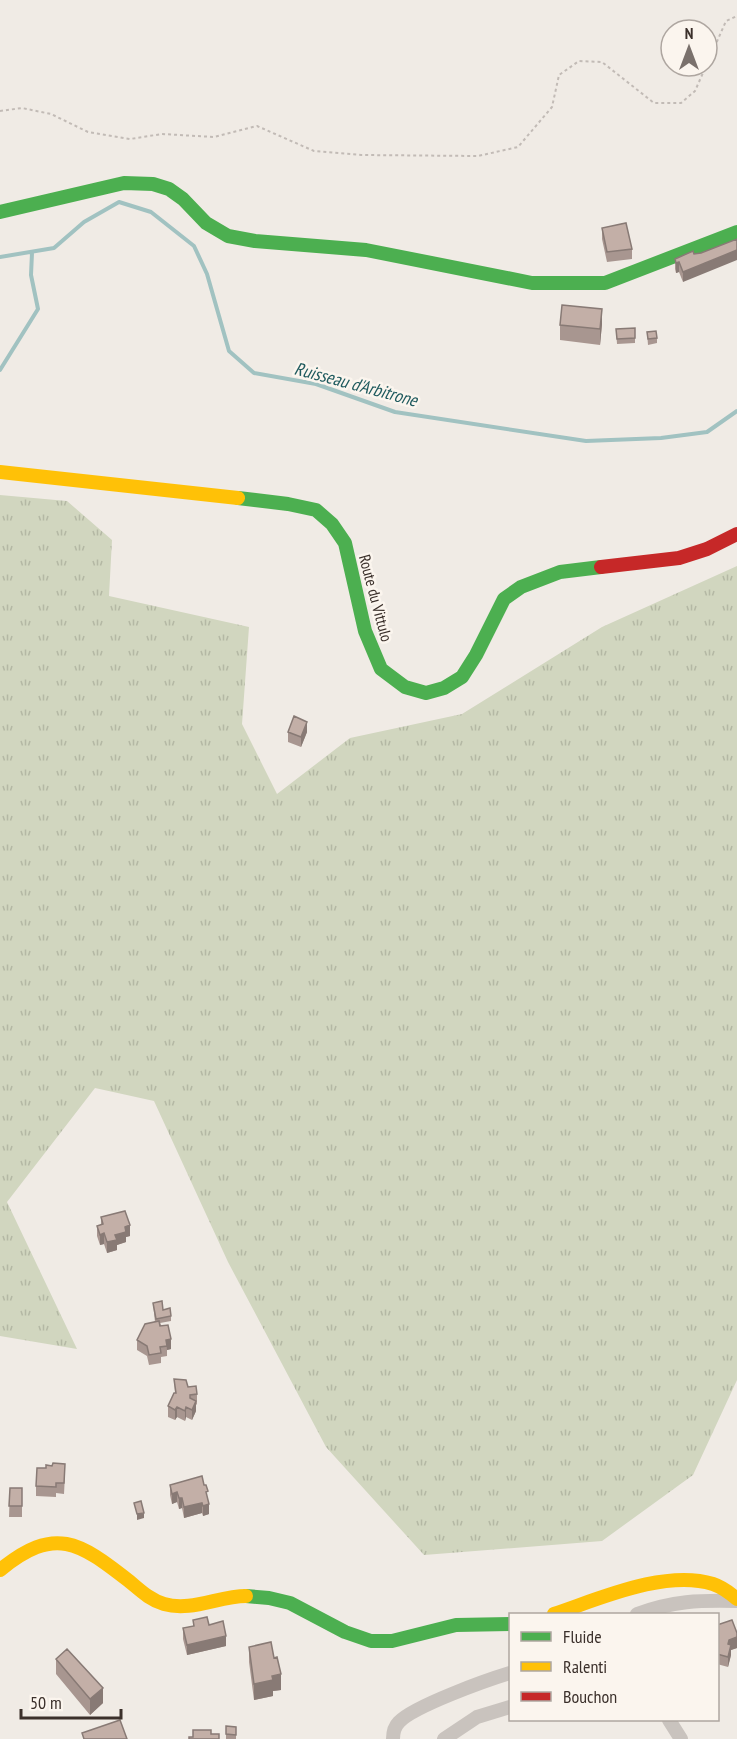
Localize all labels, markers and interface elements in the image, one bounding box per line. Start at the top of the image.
north arrow [659,18,719,78]
text: N [685,23,693,43]
water label: Ruisseau d'Arbitrone [292,357,421,412]
street label: Route du Vittulo [355,552,397,644]
legend [509,1613,719,1721]
text: Fluide [563,1625,602,1648]
text: Ralenti [563,1655,607,1678]
scale bar [21,1682,122,1720]
text: Bouchon [563,1685,617,1708]
text: 50 m [30,1691,62,1714]

